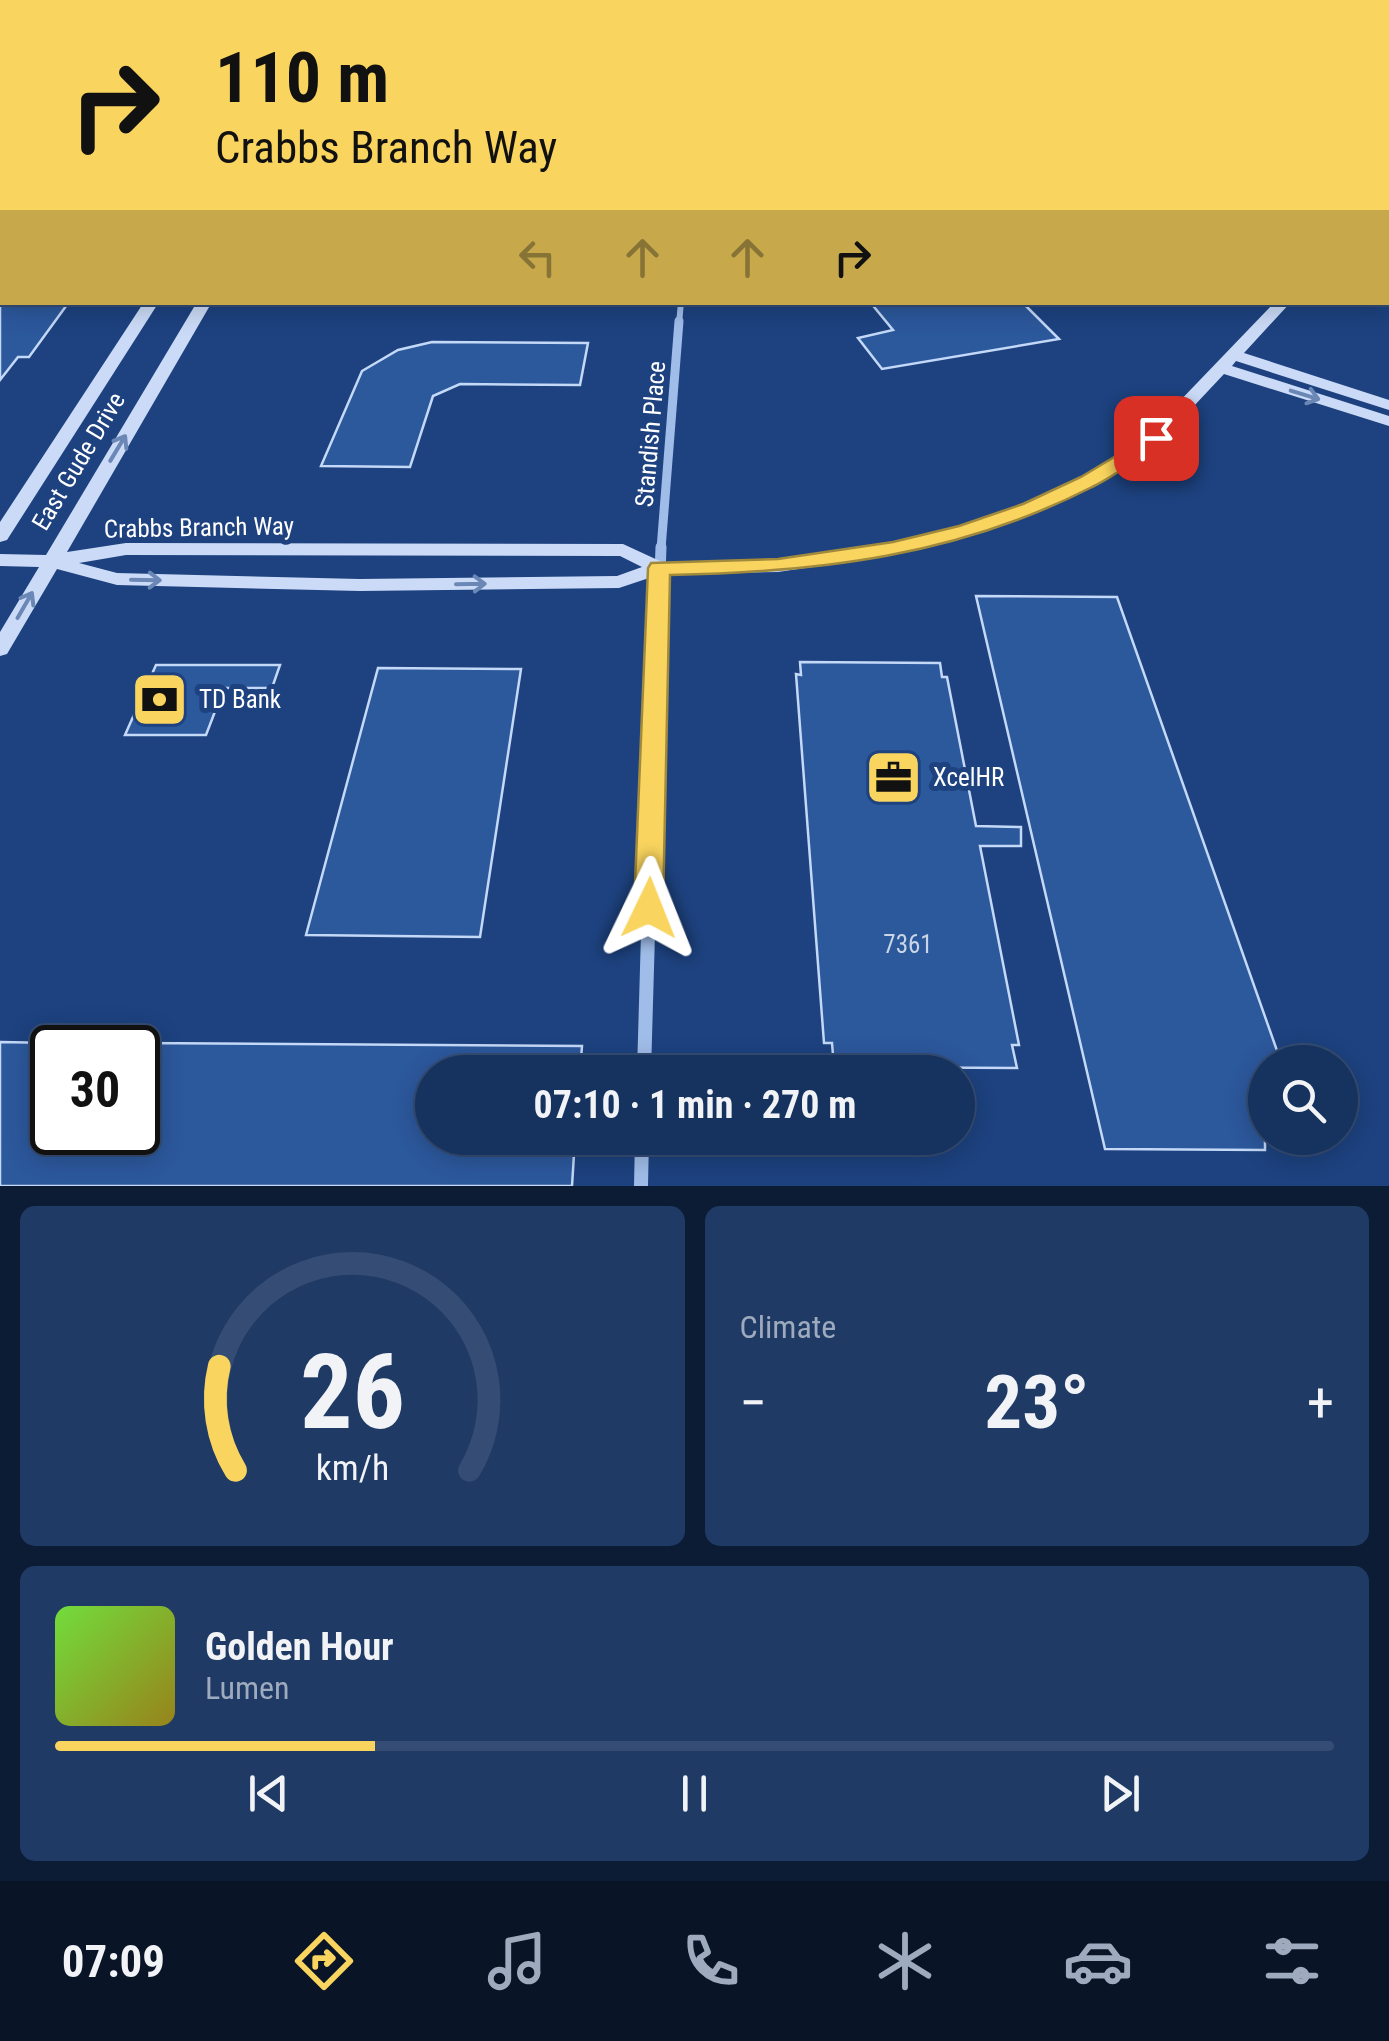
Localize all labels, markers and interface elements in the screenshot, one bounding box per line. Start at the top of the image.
text: 110 m [215,37,389,119]
icon: right [50,40,180,170]
text: Crabbs Branch Way [215,121,557,174]
icon: left [510,230,565,285]
icon: ahead [615,230,670,285]
icon: ahead [720,230,775,285]
icon: right [825,230,880,285]
street label: Standish Place [630,360,671,508]
street label: East Gude Drive [26,387,131,535]
one-way arrow [1289,387,1320,405]
pin [1114,396,1199,481]
icon: arrive [1129,411,1184,466]
one-way arrow [108,434,128,463]
street label: Crabbs Branch Way [104,511,294,544]
one-way arrow [128,570,161,590]
one-way arrow [454,574,486,593]
one-way arrow [15,591,35,620]
bank icon: TD Bank [130,669,190,729]
place label: TD Bank [199,685,282,714]
office icon: XcelHR [864,747,924,807]
place label: XcelHR [933,763,1004,792]
position arrow [597,856,701,960]
house number: 7361 [883,930,933,959]
speed limit sign: 30 [30,1025,160,1155]
map controls [1248,1045,1358,1155]
button: search [1248,1045,1358,1155]
text: 07:10 · 1 min · 270 m [534,1083,856,1127]
text: Climate [740,1308,836,1346]
text: 26 [300,1332,405,1453]
text: 23° [984,1358,1089,1446]
text: − [740,1371,767,1435]
text: + [1307,1371,1334,1435]
text: km/h [315,1447,389,1489]
text: Golden Hour [205,1625,394,1669]
text: Lumen [205,1669,290,1707]
icon: previous [241,1766,296,1821]
icon: pause [667,1766,722,1821]
icon: next [1093,1766,1148,1821]
icon: directions [289,1926,359,1996]
icon: music [482,1926,552,1996]
icon: phone [676,1926,746,1996]
icon: climate [870,1926,940,1996]
icon: car [1063,1926,1133,1996]
icon: filters [1257,1926,1327,1996]
text: 07:09 [62,1935,165,1988]

